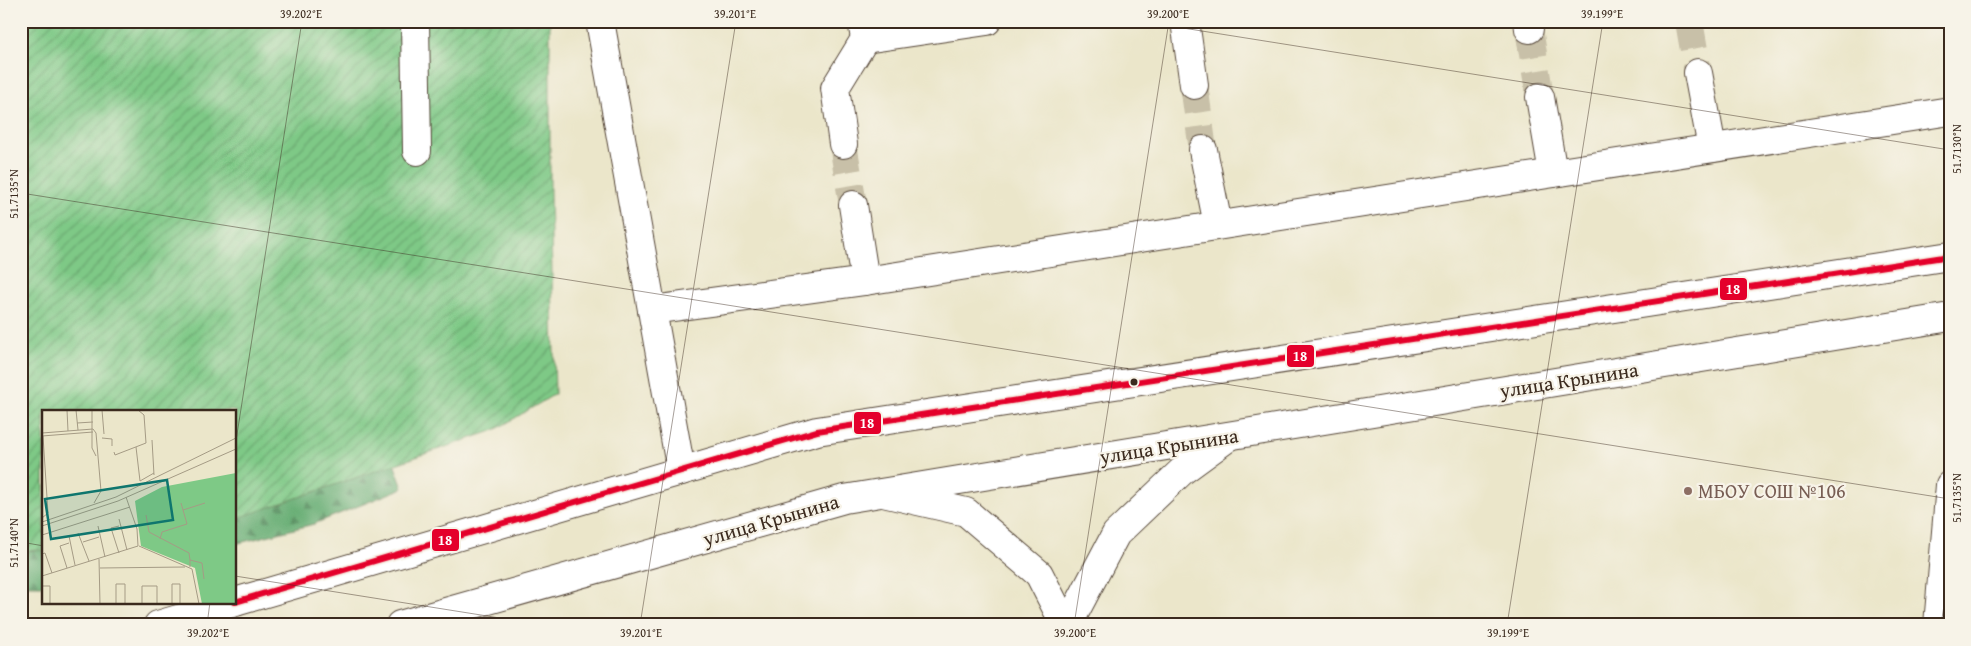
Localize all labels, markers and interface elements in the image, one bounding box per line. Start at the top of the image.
text: 39.202°E [280,5,322,22]
text: 39.201°E [714,5,756,22]
text: 39.200°E [1147,5,1189,22]
text: 39.199°E [1581,5,1623,22]
text: 51.7130°N [1948,124,1965,174]
text: 51.7135°N [5,169,22,219]
line badge: 18 [1719,277,1748,301]
text: 18 [1726,279,1740,299]
line badge: 18 [1286,344,1315,368]
text: 18 [1293,346,1307,366]
street label: улица Крынина [1496,354,1641,405]
unlabelled marker [1129,377,1139,387]
inset map [42,410,236,604]
line badge: 18 [853,411,882,435]
text: 18 [860,413,874,433]
street label: улица Крынина [1096,420,1241,471]
text: 51.7135°N [1948,473,1965,523]
place label: МБОУ СОШ №106 [1698,476,1846,505]
marker: МБОУ СОШ №106 [1682,485,1694,497]
street label: улица Крынина [699,486,843,553]
text: 51.7140°N [5,518,22,568]
line badge: 18 [431,528,460,552]
text: 18 [438,530,452,550]
text: 39.202°E [187,624,229,641]
text: 39.201°E [620,624,662,641]
text: 39.200°E [1054,624,1096,641]
text: 39.199°E [1487,624,1529,641]

